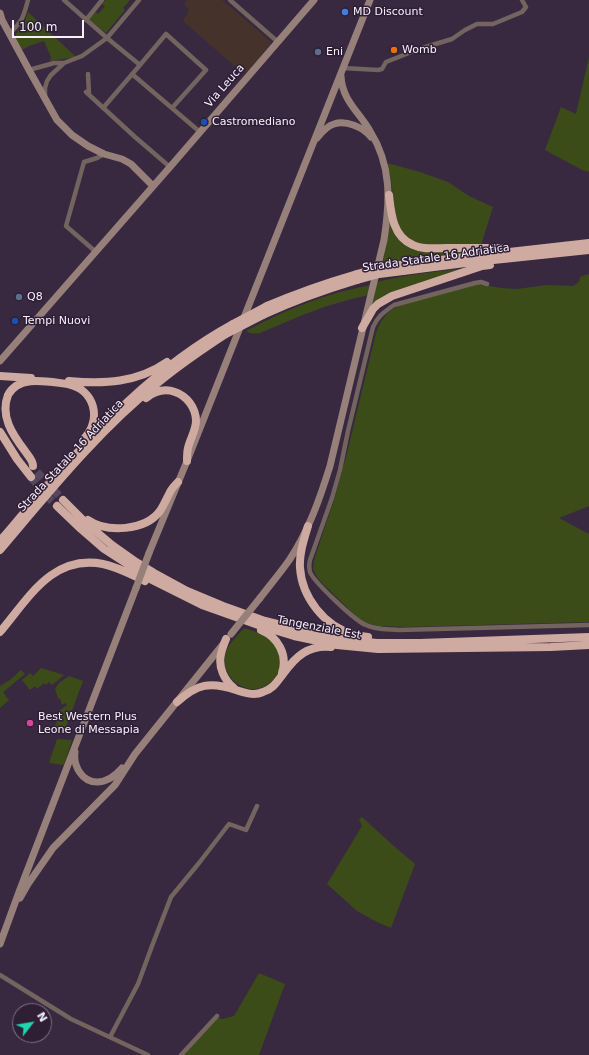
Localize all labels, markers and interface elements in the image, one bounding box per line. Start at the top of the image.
place label: MD Discount [353,5,423,19]
marker: MD Discount [340,7,350,17]
scale bar [14,12,86,38]
text: 100 m [19,20,57,34]
place label: Womb [402,43,437,57]
place label: Eni [326,45,343,59]
marker: Womb [389,45,399,55]
marker: Eni [313,47,323,57]
street label: Via Leuca [203,62,247,110]
place label: Castromediano [212,115,295,129]
marker: Castromediano [199,117,209,127]
street label: Strada Statale 16 Adriatica [362,241,510,275]
place label: Q8 [27,290,43,304]
marker: Q8 [14,292,24,302]
place label: Tempi Nuovi [23,314,90,328]
marker: Tempi Nuovi [10,316,20,326]
street label: Strada Statale 16 Adriatica [16,397,126,515]
street label: Tangenziale Est [276,613,362,643]
place label: Best Western Plus Leone di Messapia [38,710,139,736]
marker: Best Western Plus Leone di Messapia [25,718,35,728]
north arrow [12,1003,52,1043]
text: N [34,1010,50,1024]

